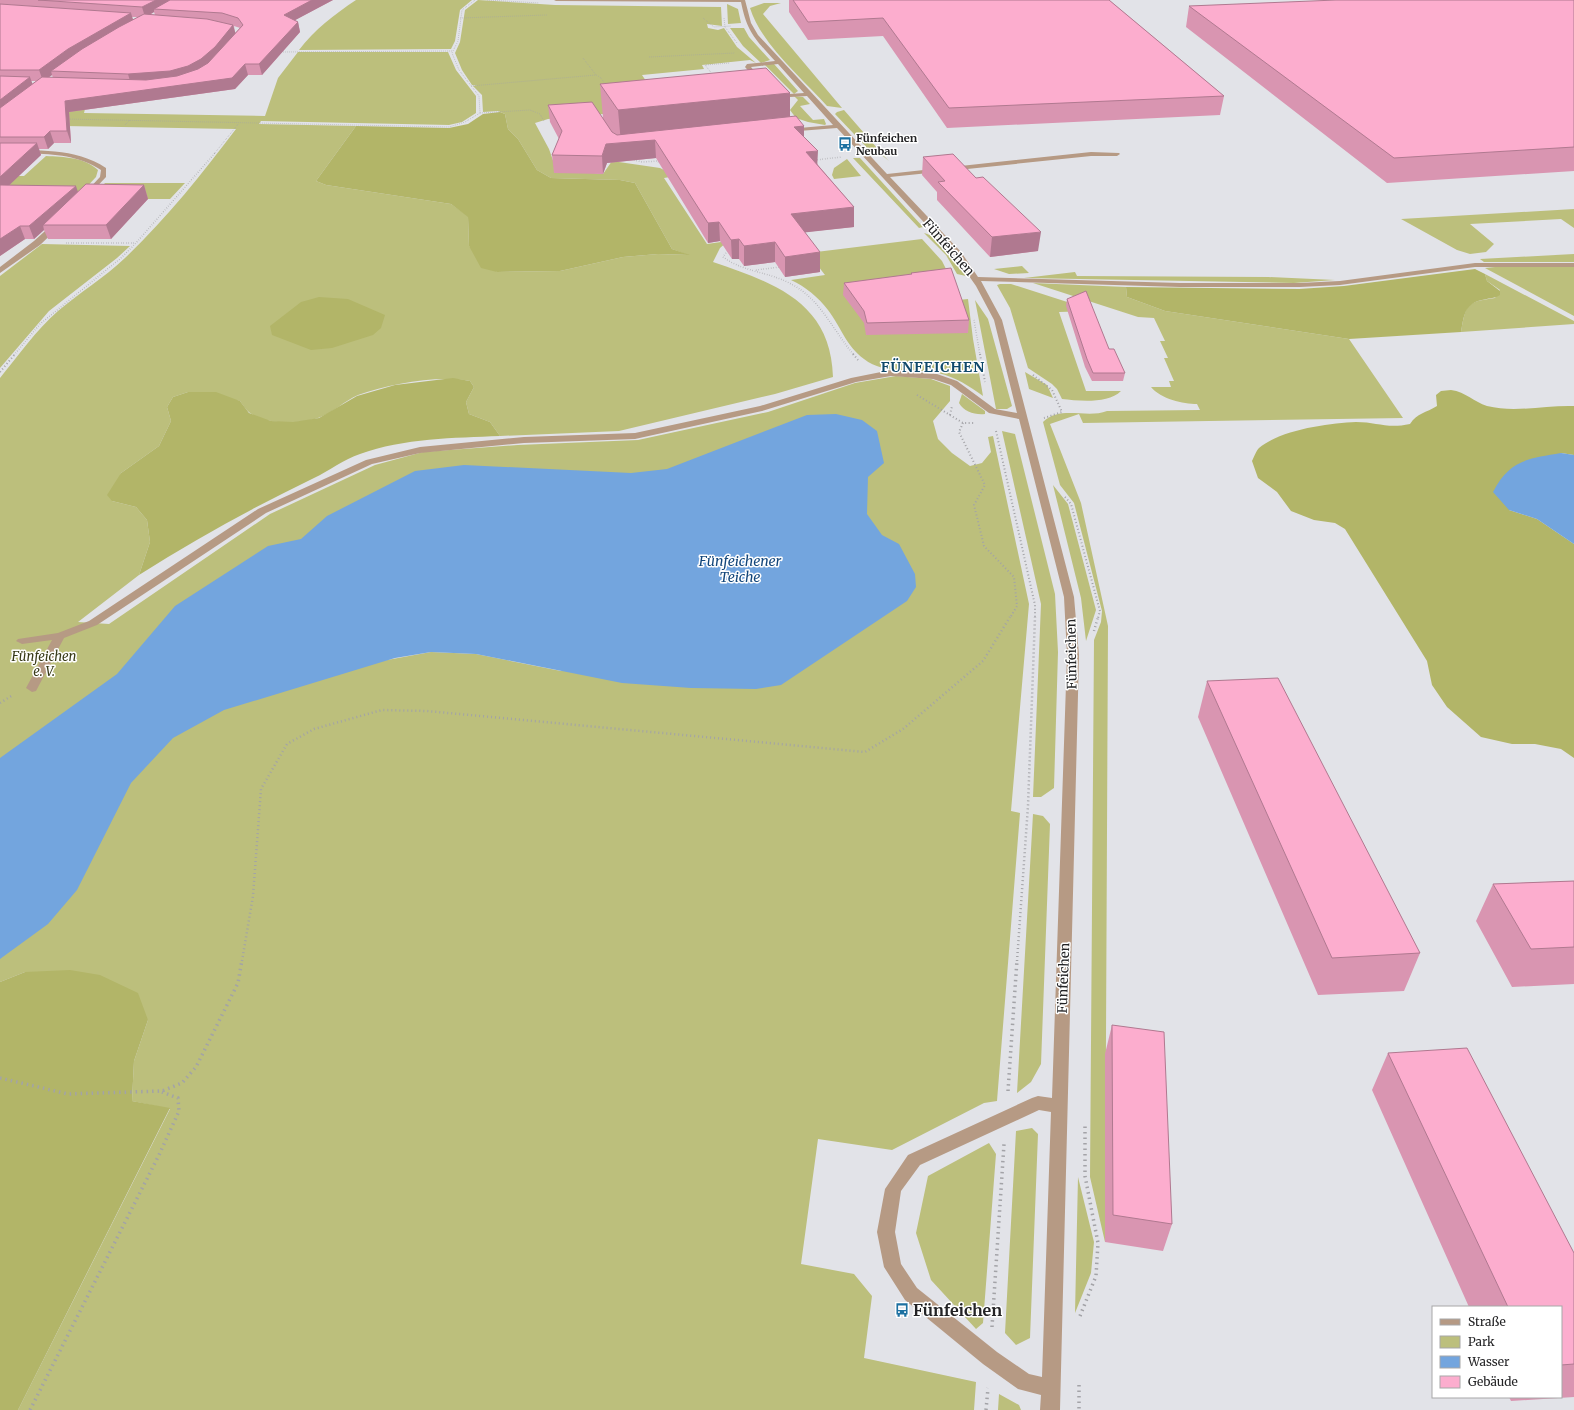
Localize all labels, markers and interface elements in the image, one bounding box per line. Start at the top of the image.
place label: Fünfeichen Neubau [856,131,918,158]
bus stop icon: Fünfeichen Neubau [837,136,853,152]
street label: Fünfeichen [919,215,978,280]
district label: FÜNFEICHEN [881,358,985,376]
water label: Fünfeichener Teiche [698,552,782,586]
street label: Fünfeichen [1062,618,1081,689]
park label: Fünfeichen e. V. [11,648,77,680]
street label: Fünfeichen [1054,942,1073,1014]
place label: Fünfeichen [913,1300,1002,1320]
bus stop icon: Fünfeichen [894,1302,910,1318]
legend [1432,1306,1562,1398]
text: Straße [1468,1314,1506,1329]
text: Park [1468,1334,1495,1349]
text: Wasser [1467,1354,1510,1369]
text: Gebäude [1468,1374,1518,1389]

